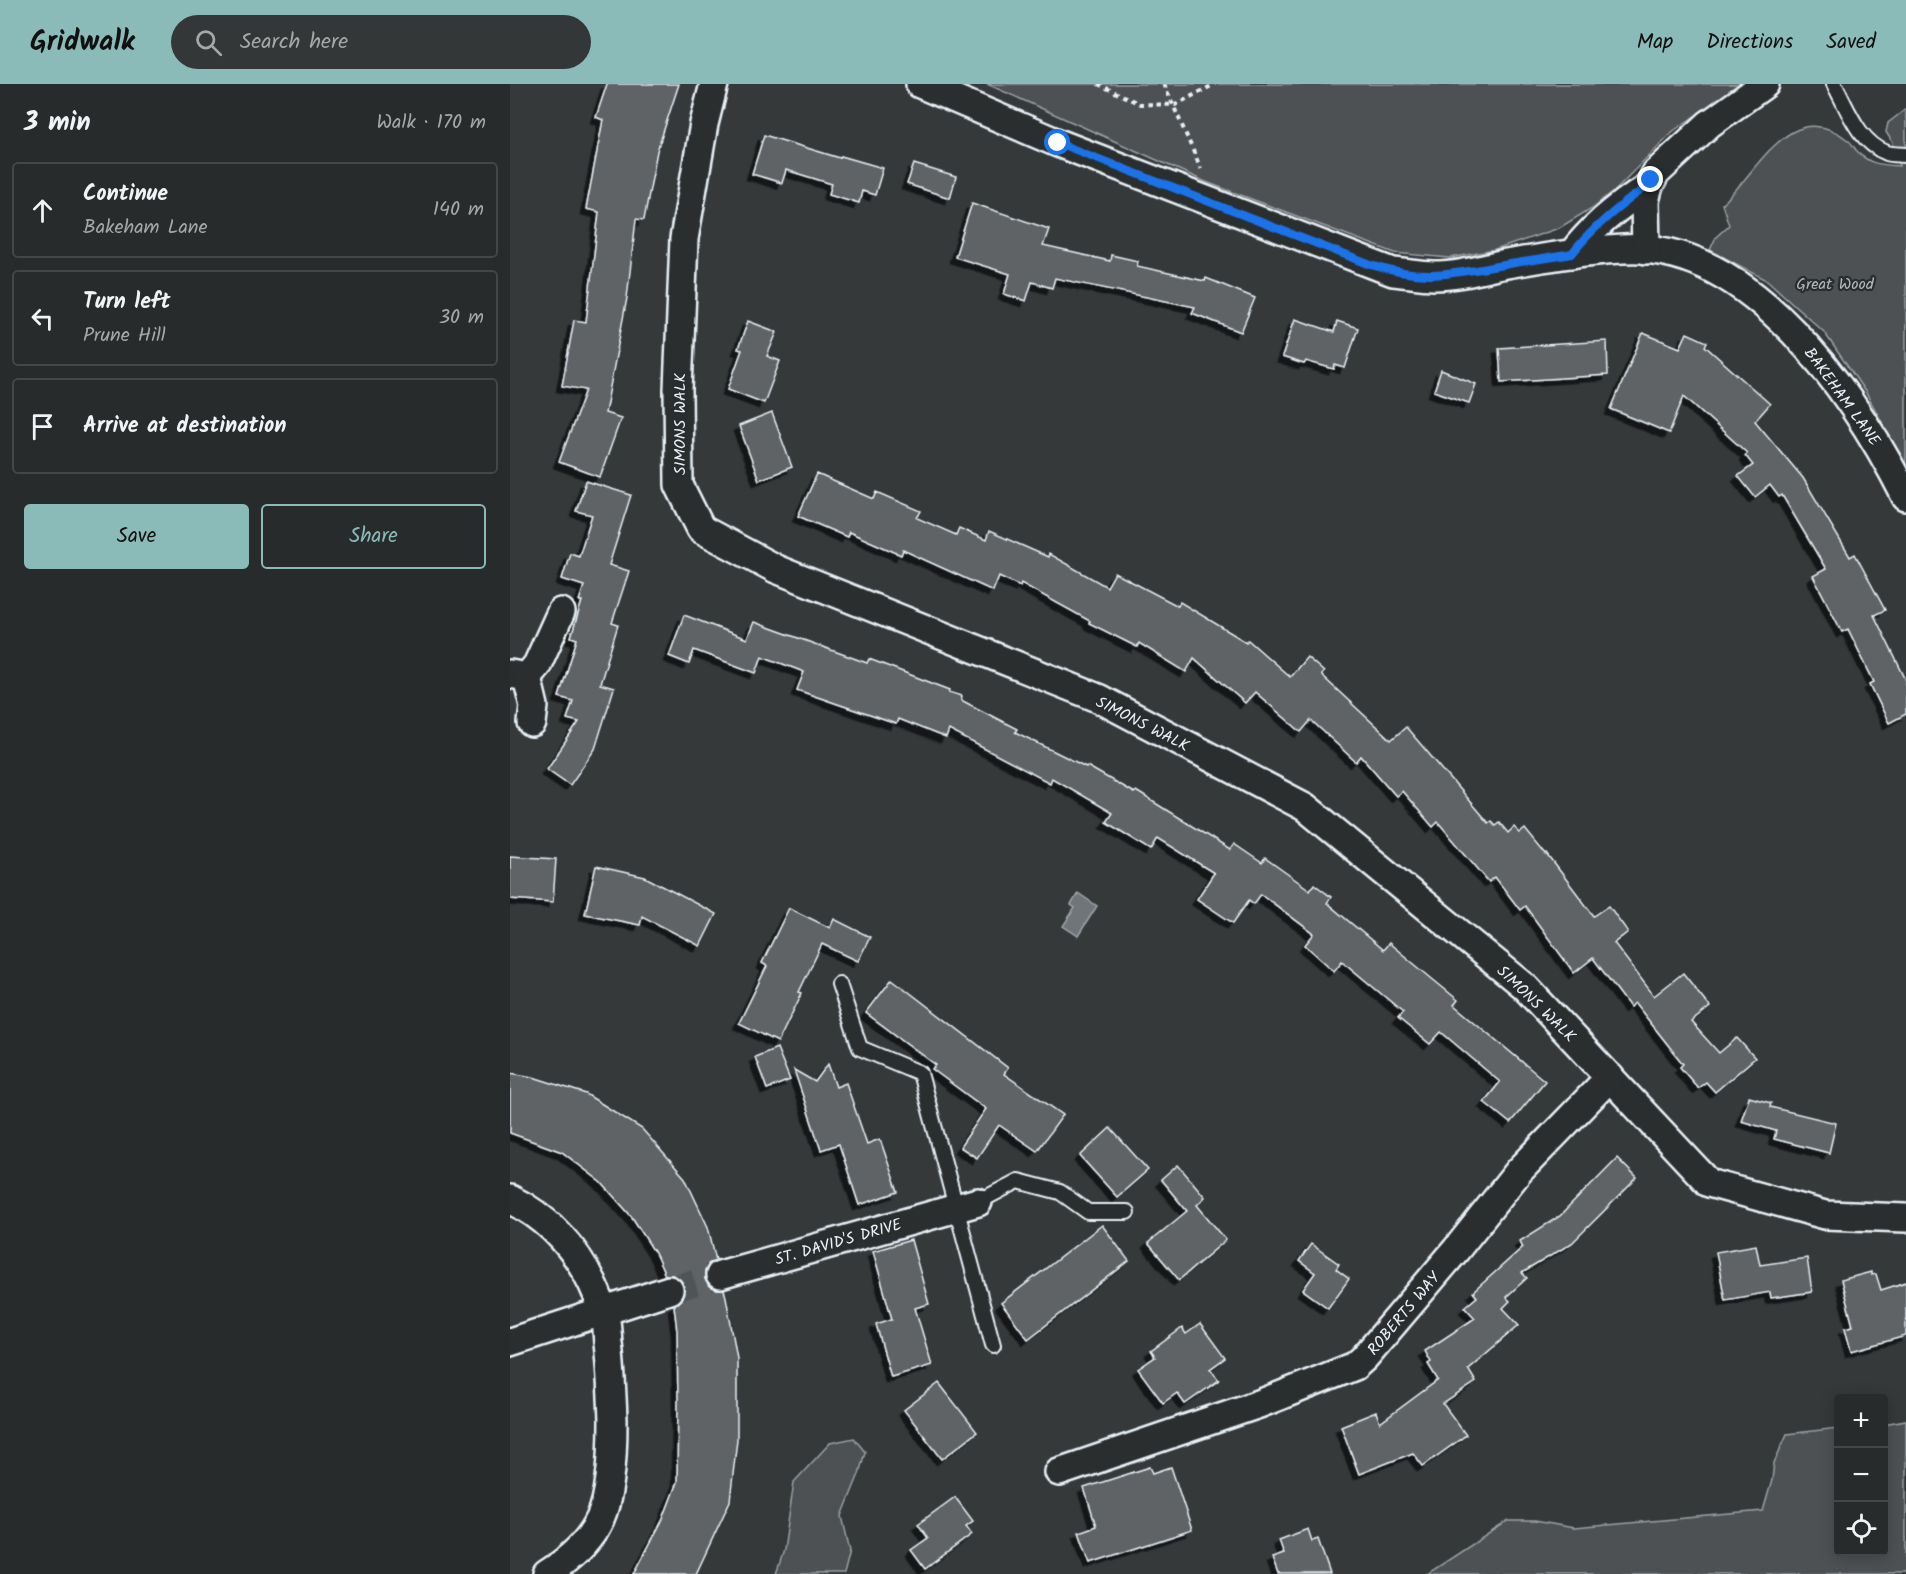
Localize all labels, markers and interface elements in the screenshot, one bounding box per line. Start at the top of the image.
search box [171,15,591,69]
text: Gridwalk [30,20,135,65]
text: Search here [240,25,348,60]
icon: search [192,26,225,59]
text: Map [1637,26,1673,59]
text: Directions [1706,26,1793,59]
text: Saved [1826,26,1876,59]
text: 3 min [24,102,91,144]
text: Walk · 170 m [376,107,486,139]
route start [1044,129,1070,155]
route end [1637,166,1663,192]
text: Continue [83,177,168,212]
icon: ahead [26,194,59,227]
text: 140 m [433,194,484,226]
text: Bakeham Lane [83,212,208,244]
park label: Great Wood [1796,272,1875,297]
text: Turn left [83,285,170,320]
icon: left [26,302,59,335]
text: 30 m [439,302,484,334]
text: Prune Hill [83,320,166,352]
street label: BAKEHAM LANE [1797,342,1887,452]
street label: SIMONS WALK [668,372,693,475]
text: Arrive at destination [83,409,286,444]
icon: arrive [26,410,59,443]
button: Save [24,504,249,569]
button: Share [261,504,486,569]
street label: SIMONS WALK [1091,690,1194,759]
street label: SIMONS WALK [1491,960,1582,1049]
street label: ST. DAVID'S DRIVE [772,1212,905,1272]
street label: ROBERTS WAY [1361,1266,1447,1361]
map controls [1834,1394,1888,1556]
button: + [1834,1394,1888,1448]
button: − [1834,1448,1888,1502]
button: locate [1834,1502,1888,1556]

